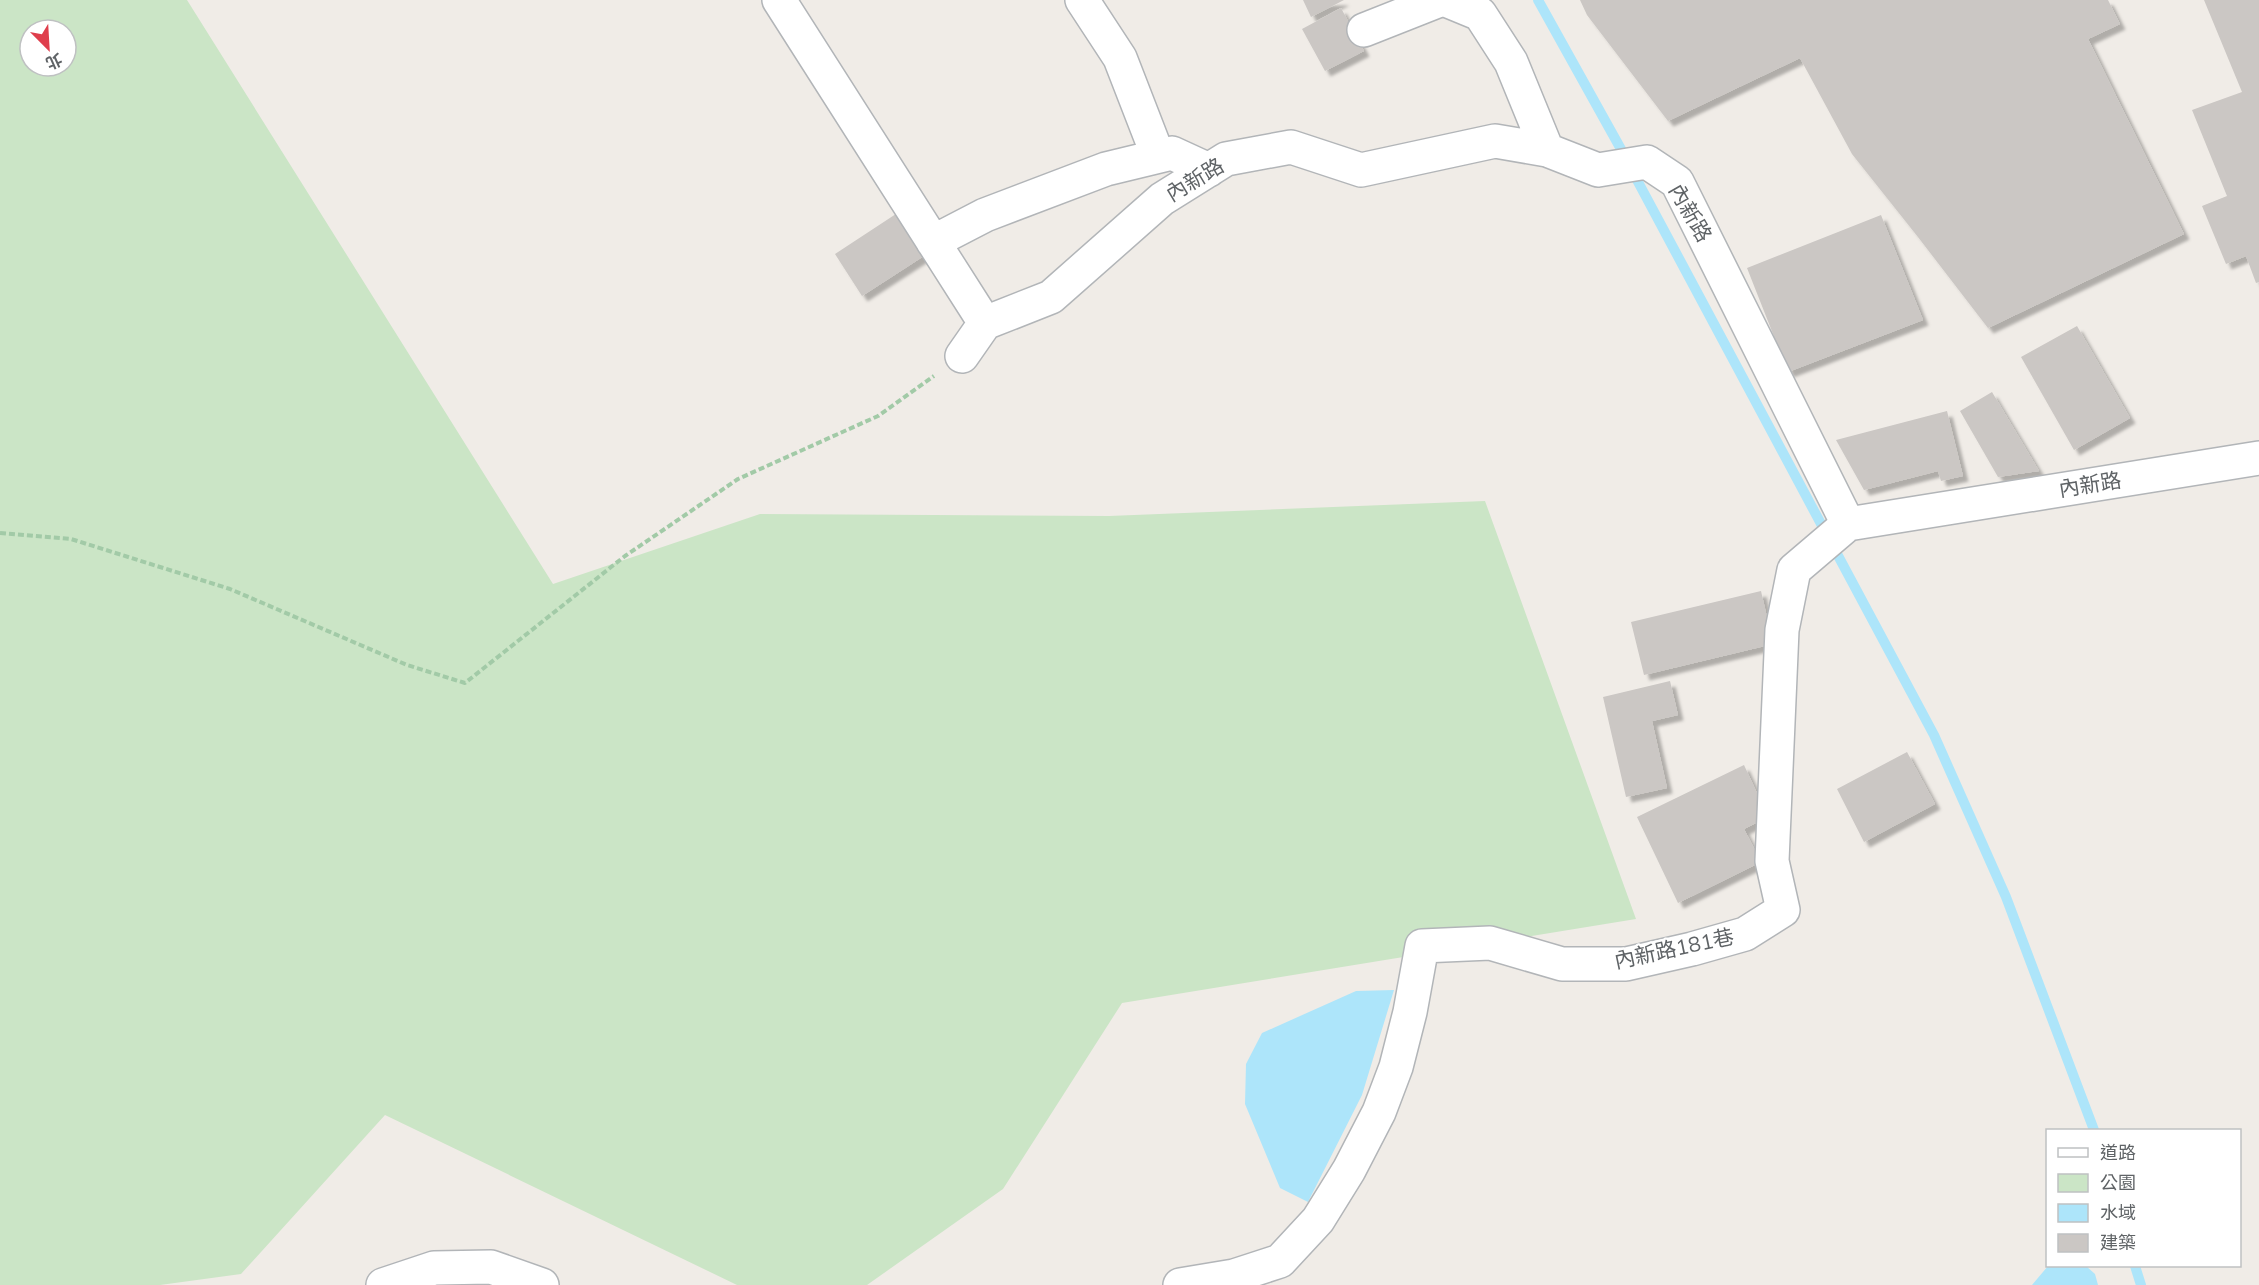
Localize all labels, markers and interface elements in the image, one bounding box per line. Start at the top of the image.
north arrow [18,18,78,78]
text: 北 [43,49,65,74]
street label: 內新路 [1161,152,1228,207]
street label: 內新路 [1664,179,1718,246]
street label: 內新路 [2057,466,2123,502]
street label: 內新路181巷 [1612,923,1736,973]
legend [2046,1129,2241,1267]
text: 道路 [2100,1141,2136,1164]
text: 公園 [2100,1171,2136,1194]
text: 水域 [2100,1201,2136,1224]
text: 建築 [2100,1231,2136,1254]

